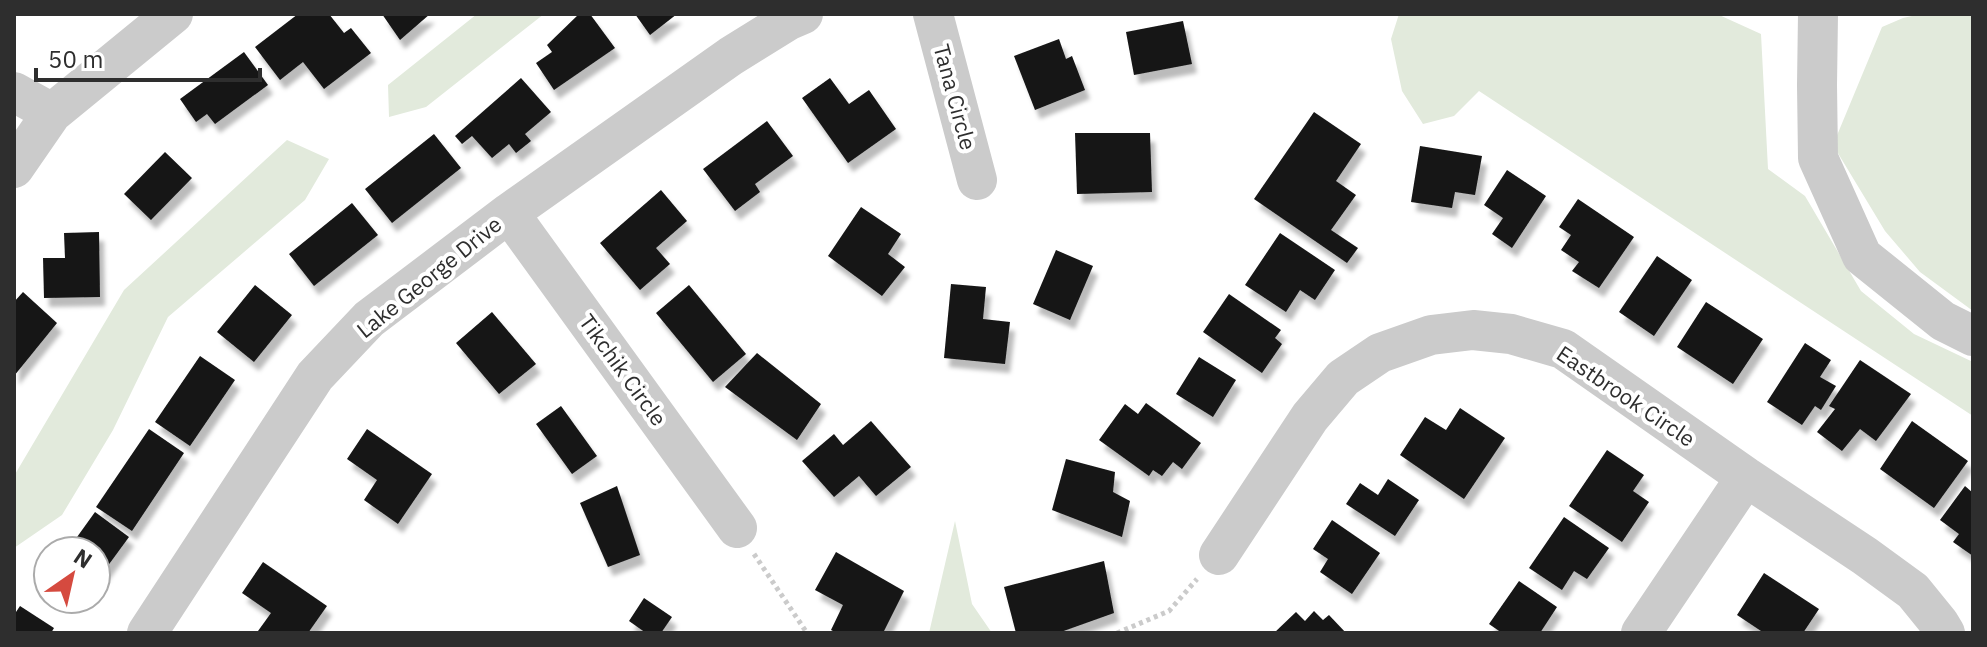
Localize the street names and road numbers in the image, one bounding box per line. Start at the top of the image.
street label: Tana Circle [927,41,984,153]
street label: Lake George Drive [350,209,507,344]
street label: Tikchik Circle [573,308,674,431]
street label: Eastbrook Circle [1551,338,1701,453]

